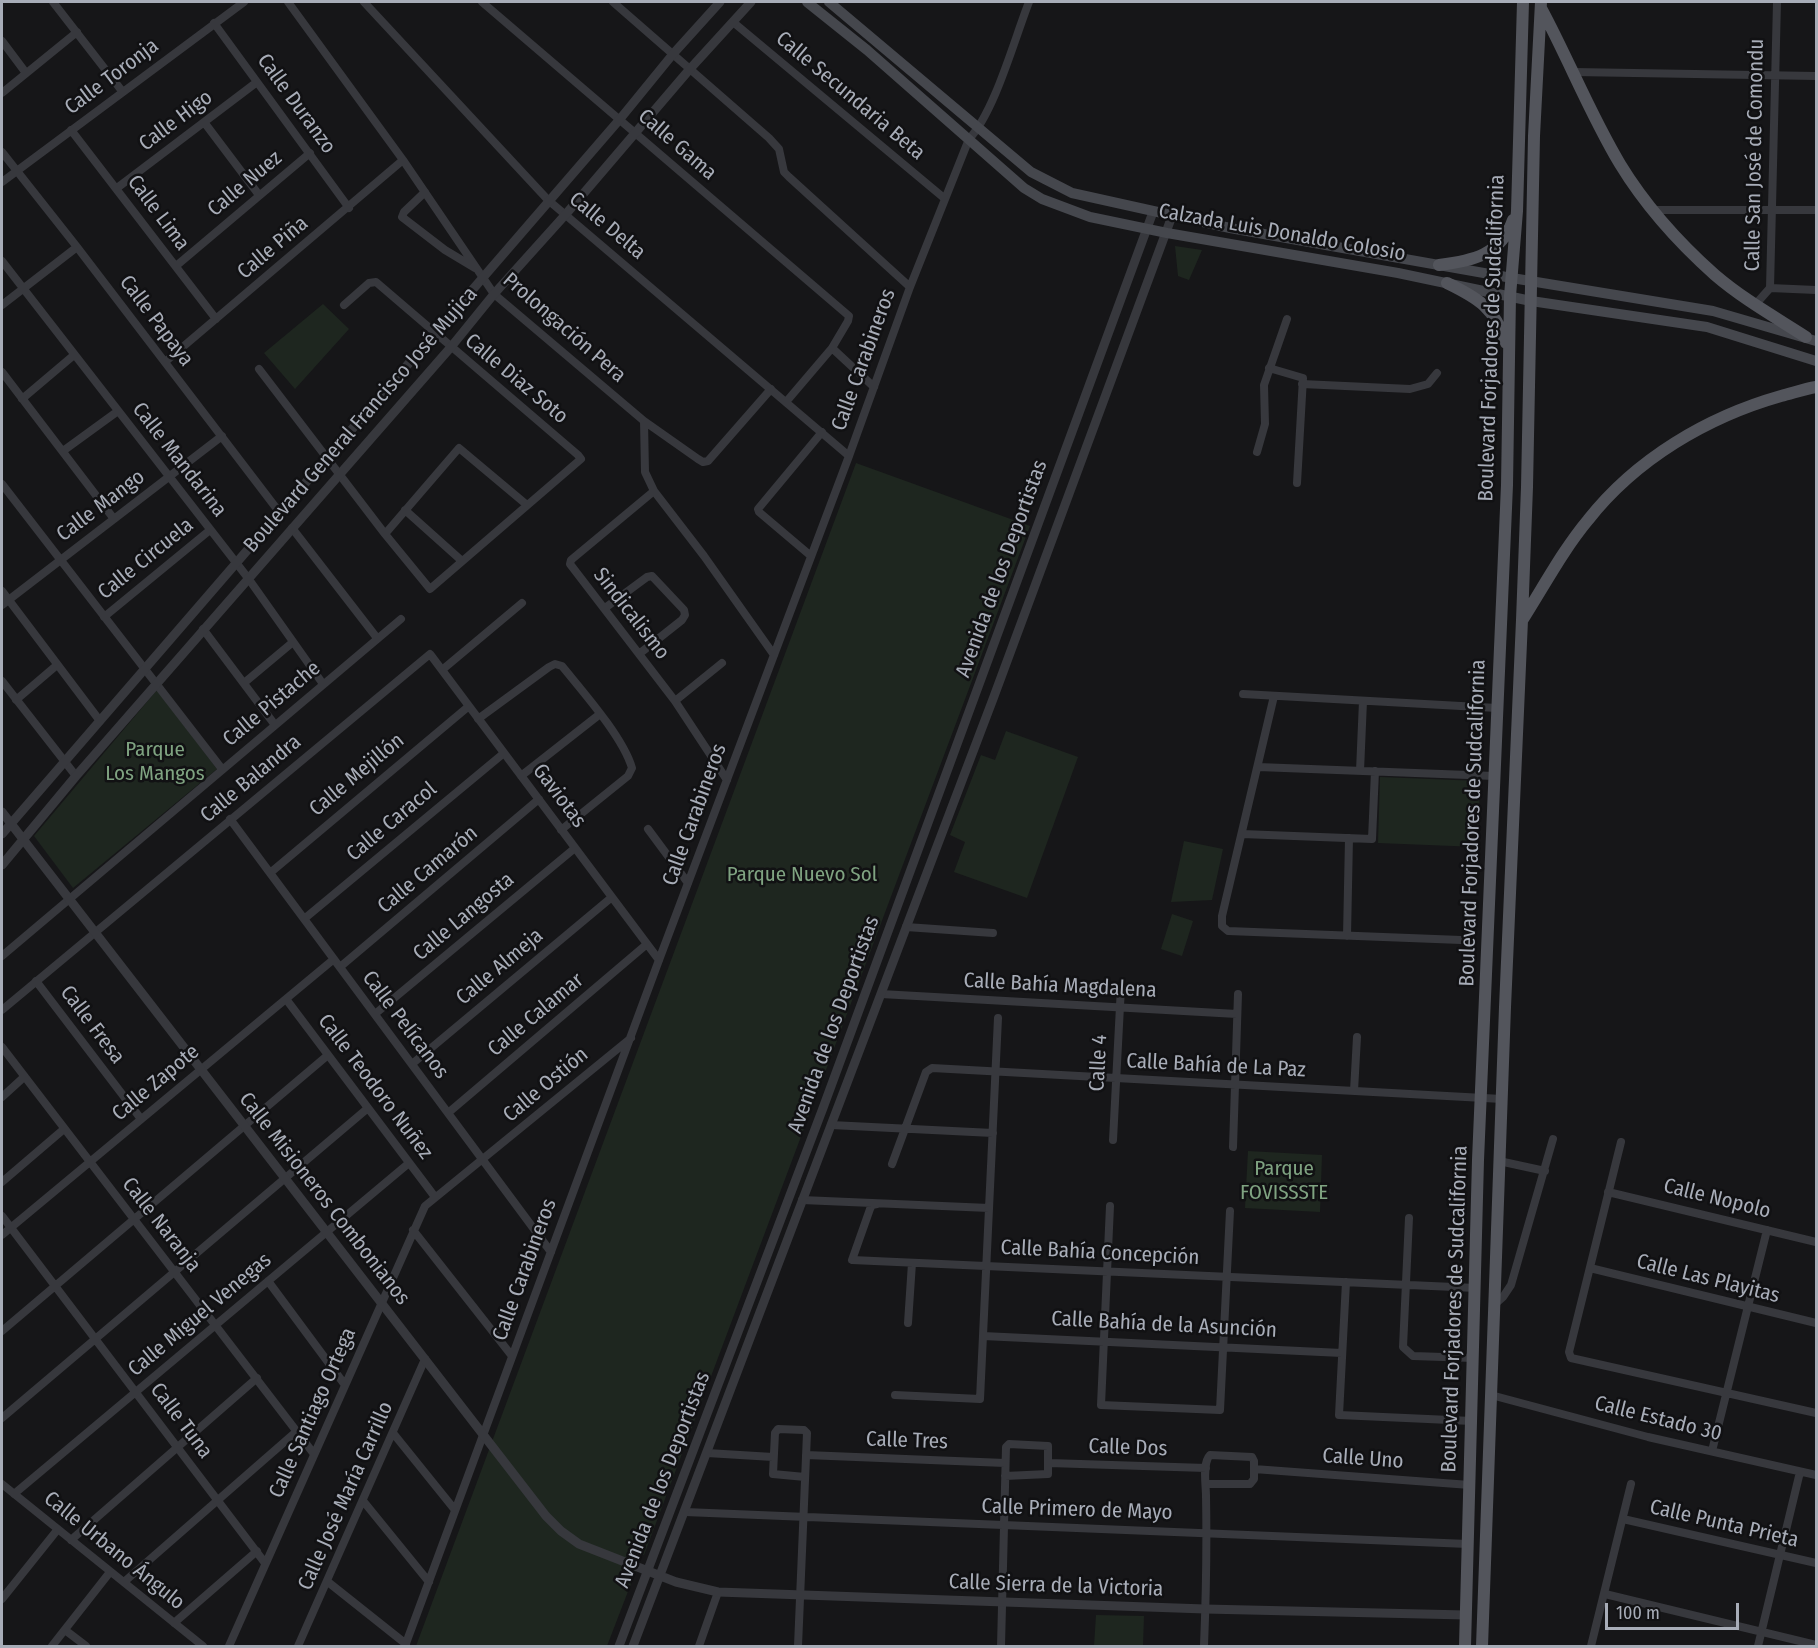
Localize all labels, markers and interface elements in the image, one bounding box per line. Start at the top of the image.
street label: Calle Secundaria Beta [770,26,930,166]
street label: Calle Toronja [60,34,164,120]
street label: Calle San José de Comondu [1740,38,1770,272]
street label: Calle Duranzo [251,49,341,159]
street label: Calle Higo [134,85,218,157]
street label: Calle Gama [633,104,721,186]
street label: Calle Nuez [203,146,287,222]
street label: Calle Lima [121,170,195,256]
street label: Boulevard Forjadores de Sudcalifornia [1474,174,1510,502]
street label: Calle Delta [564,187,650,265]
street label: Calzada Luis Donaldo Colosio [1157,199,1407,267]
street label: Calle Piña [233,211,313,285]
street label: Prolongación Pera [497,268,631,388]
street label: Calle Papaya [114,271,198,371]
street label: Boulevard General Francisco José Mujica [239,282,483,558]
street label: Calle Carabineros [827,286,901,434]
street label: Calle Diaz Soto [459,329,573,429]
street label: Calle Mandarina [126,398,232,522]
street label: Avenida de los Deportistas [951,457,1053,681]
street label: Calle Mango [52,465,150,547]
street label: Calle Circuela [93,513,199,605]
street label: Sindicalismo [587,563,675,665]
street label: Calle Pistache [218,656,326,752]
street label: Boulevard Forjadores de Sudcalifornia [1455,659,1491,987]
street label: Calle Mejillón [305,728,409,822]
street label: Calle Balandra [196,730,306,828]
park label: Parque Los Mangos [105,737,205,787]
street label: Calle Carabineros [658,741,732,889]
street label: Gaviotas [527,759,591,833]
street label: Calle Caracol [342,777,442,867]
street label: Calle Camarón [373,821,483,919]
park label: Parque Nuevo Sol [727,862,877,888]
street label: Calle Langosta [408,868,520,966]
street label: Avenida de los Deportistas [783,913,885,1137]
street label: Calle Almeja [451,923,549,1011]
street label: Calle Pelícanos [356,966,454,1084]
street label: Calle Calamar [483,968,589,1062]
street label: Calle Bahía Magdalena [963,968,1157,1004]
street label: Calle Fresa [54,981,130,1069]
street label: Calle Teodoro Nuñez [312,1009,438,1165]
street label: Calle 4 [1085,1034,1113,1092]
street label: Calle Zapote [107,1039,205,1127]
street label: Calle Ostión [498,1042,594,1128]
street label: Calle Bahía de La Paz [1126,1049,1306,1083]
street label: Calle Misioneros Combonianos [233,1088,415,1310]
street label: Boulevard Forjadores de Sudcalifornia [1437,1145,1473,1473]
park label: Parque FOVISSSTE [1240,1156,1328,1206]
street label: Calle Naranja [116,1173,206,1277]
street label: Calle Nopolo [1661,1174,1773,1224]
street label: Calle Carabineros [488,1196,562,1344]
street label: Calle Bahía Concepción [1000,1235,1200,1271]
street label: Calle Miguel Venegas [123,1248,277,1382]
street label: Calle Las Playitas [1634,1249,1782,1309]
street label: Calle Bahía de la Asunción [1051,1307,1277,1343]
street label: Calle Santiago Ortega [264,1324,362,1502]
street label: Avenida de los Deportistas [610,1368,716,1592]
street label: Calle Tuna [144,1378,218,1464]
street label: Calle Estado 30 [1592,1391,1724,1447]
street label: Calle José María Carrillo [293,1398,399,1594]
street label: Calle Tres [866,1427,948,1455]
street label: Calle Dos [1088,1434,1168,1462]
street label: Calle Uno [1322,1444,1404,1474]
street label: Calle Urbano Ángulo [38,1486,190,1616]
street label: Calle Primero de Mayo [981,1494,1173,1526]
street label: Calle Punta Prieta [1647,1495,1801,1553]
street label: Calle Sierra de la Victoria [948,1570,1164,1602]
scale bar [1608,1591,1742,1629]
text: 100 m [1616,1602,1660,1624]

